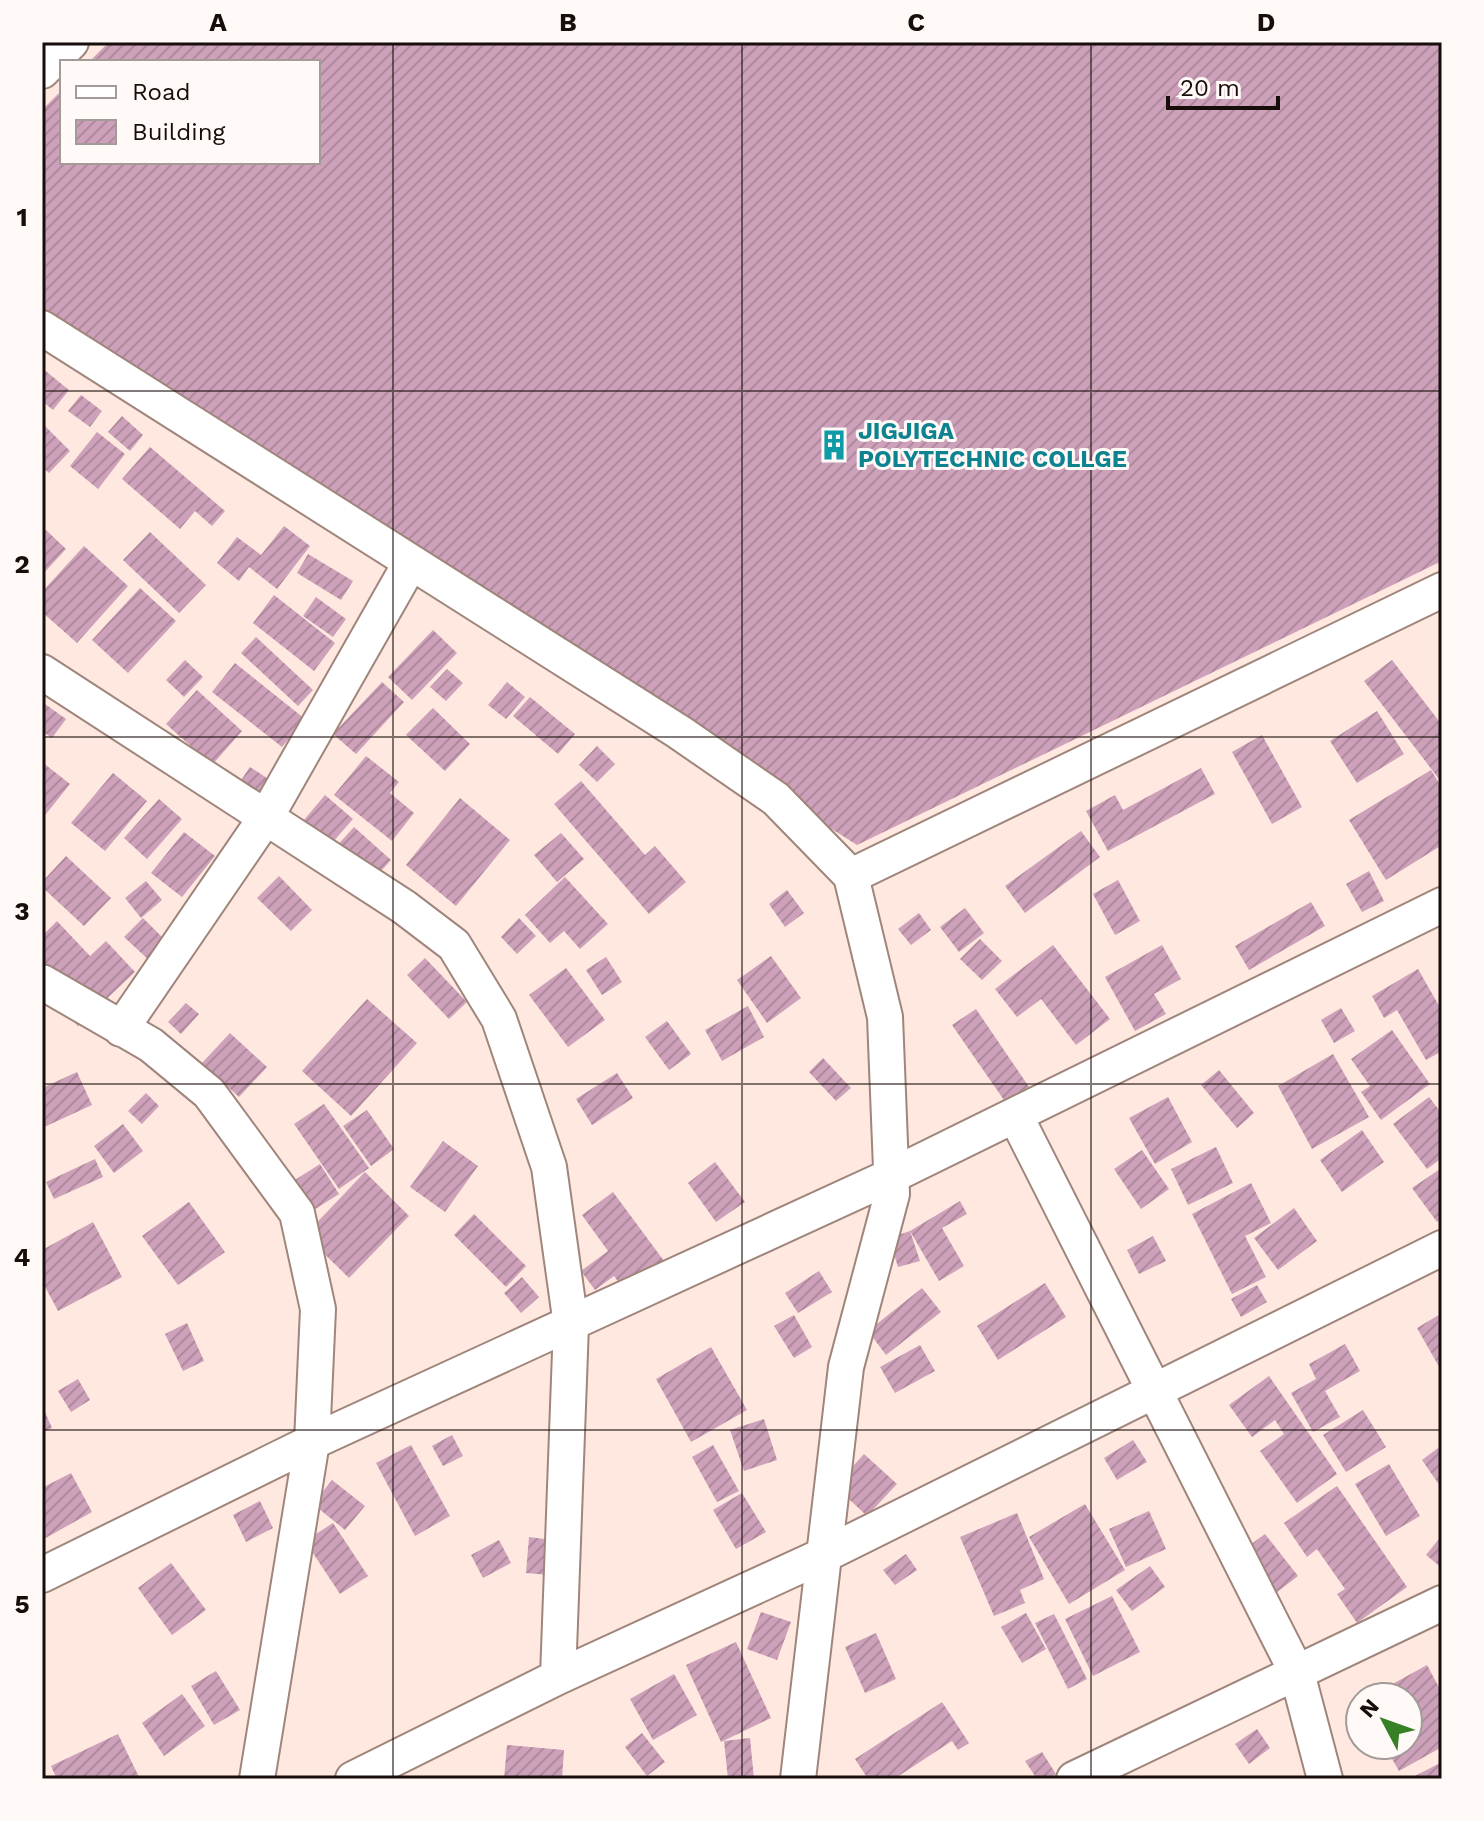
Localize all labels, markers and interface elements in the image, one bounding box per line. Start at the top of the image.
text: A [209,7,227,37]
text: B [559,7,577,37]
text: C [907,7,925,37]
text: D [1257,7,1275,37]
legend [60,60,320,164]
scale bar [1168,60,1278,110]
text: 20 m [1180,74,1240,102]
text: Road [132,78,191,106]
text: Building [132,118,225,146]
text: 1 [16,202,28,232]
place label: JIGJIGA POLYTECHNIC COLLGE [858,417,1127,473]
building icon: JIGJIGA POLYTECHNIC COLLGE [817,428,851,462]
text: 2 [14,549,30,579]
text: 3 [14,896,30,926]
text: 4 [14,1242,31,1272]
text: 5 [14,1589,30,1619]
north arrow [1344,1681,1424,1761]
text: N [1354,1694,1384,1723]

